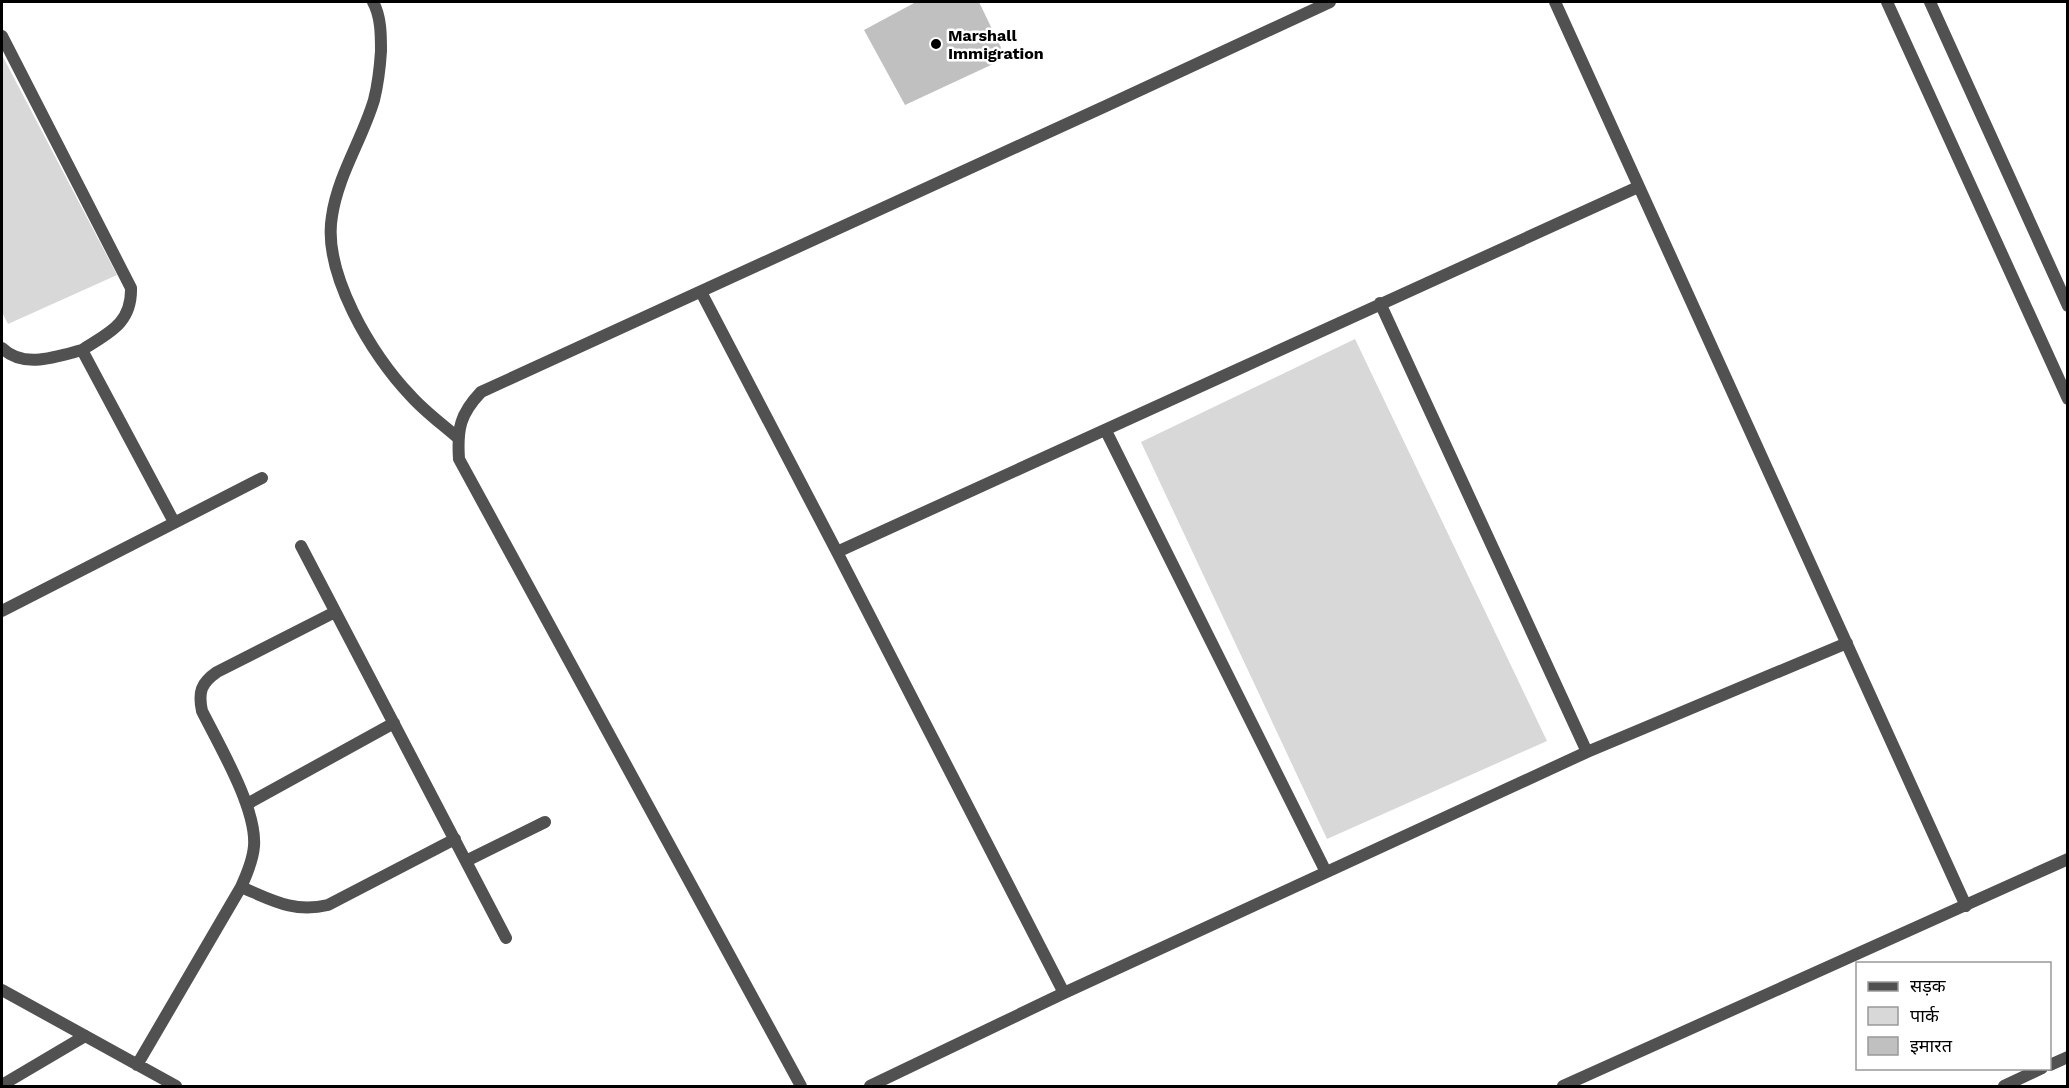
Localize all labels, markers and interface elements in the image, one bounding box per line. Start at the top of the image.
place label: Marshall Immigration [948,26,1044,63]
marker: Marshall Immigration [929,37,943,51]
legend [1856,962,2051,1070]
text: सड़क [1910,975,1947,996]
text: पार्क [1910,1005,1940,1026]
text: इमारत [1910,1035,1953,1056]

